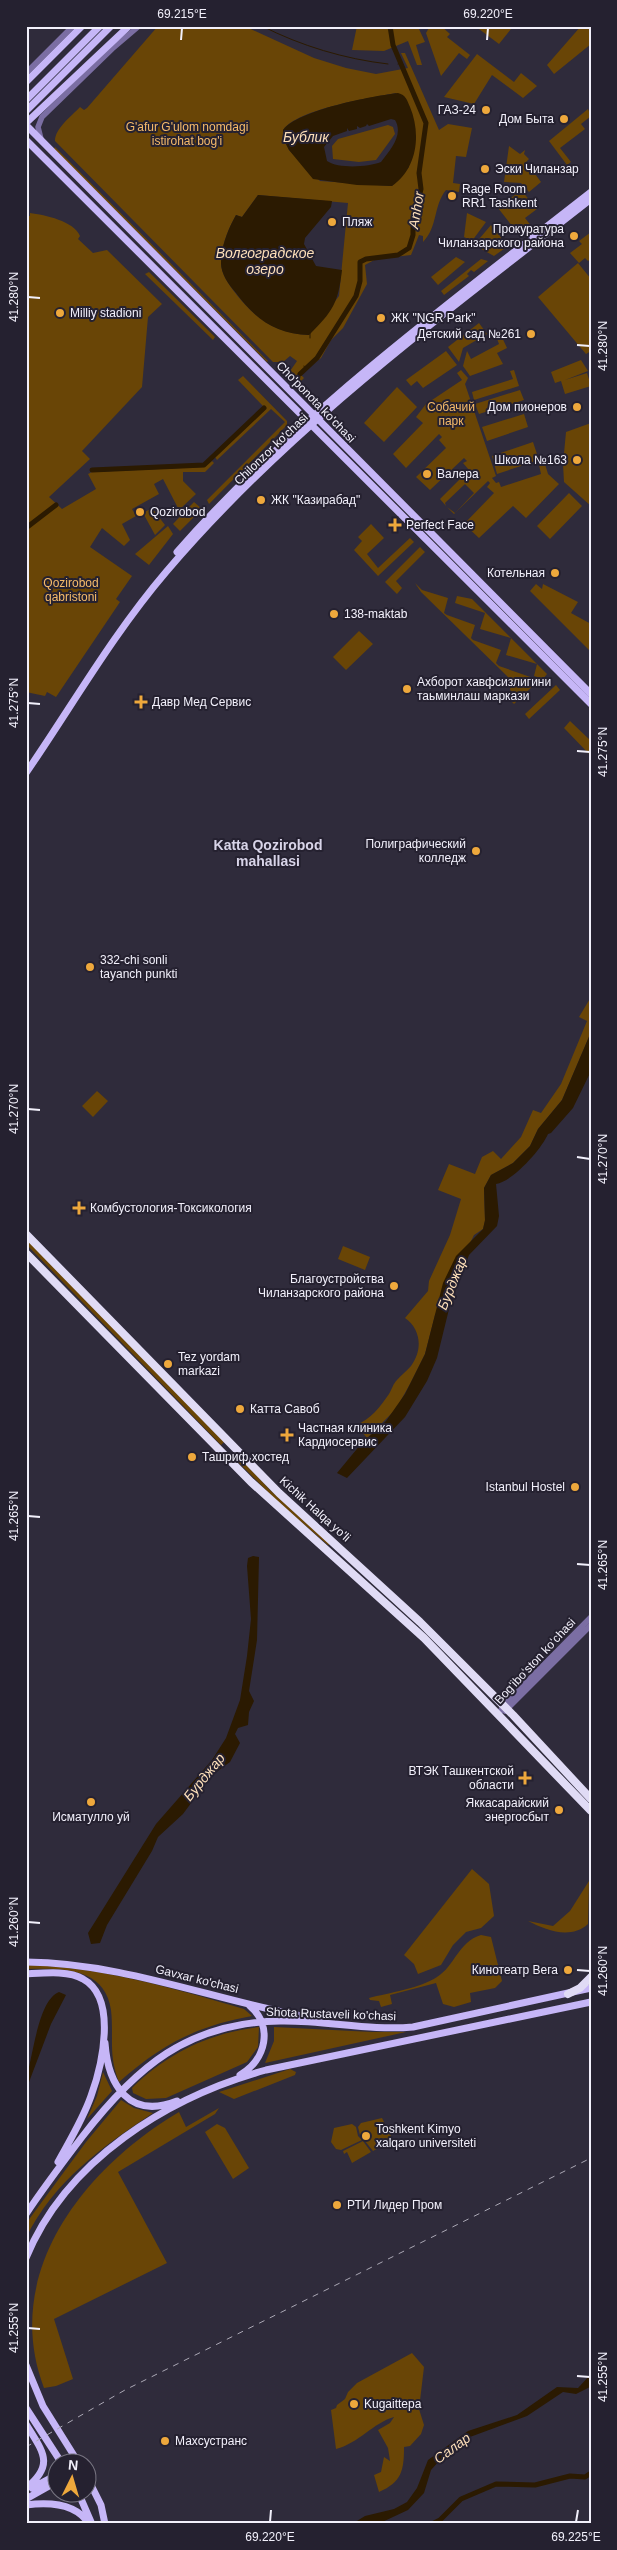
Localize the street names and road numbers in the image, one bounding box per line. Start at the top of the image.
street label: Cho'ponota ko'chasi [274,359,358,445]
street label: Chilonzor ko'chasi [231,410,311,488]
street label: Kichik Halqa yo'li [277,1474,353,1544]
street label: Bogʻiboʻston koʻchasi [492,1615,578,1707]
street label: Gavxar ko'chasi [154,1962,240,1996]
street label: Shota Rustaveli ko'chasi [266,2005,396,2023]

